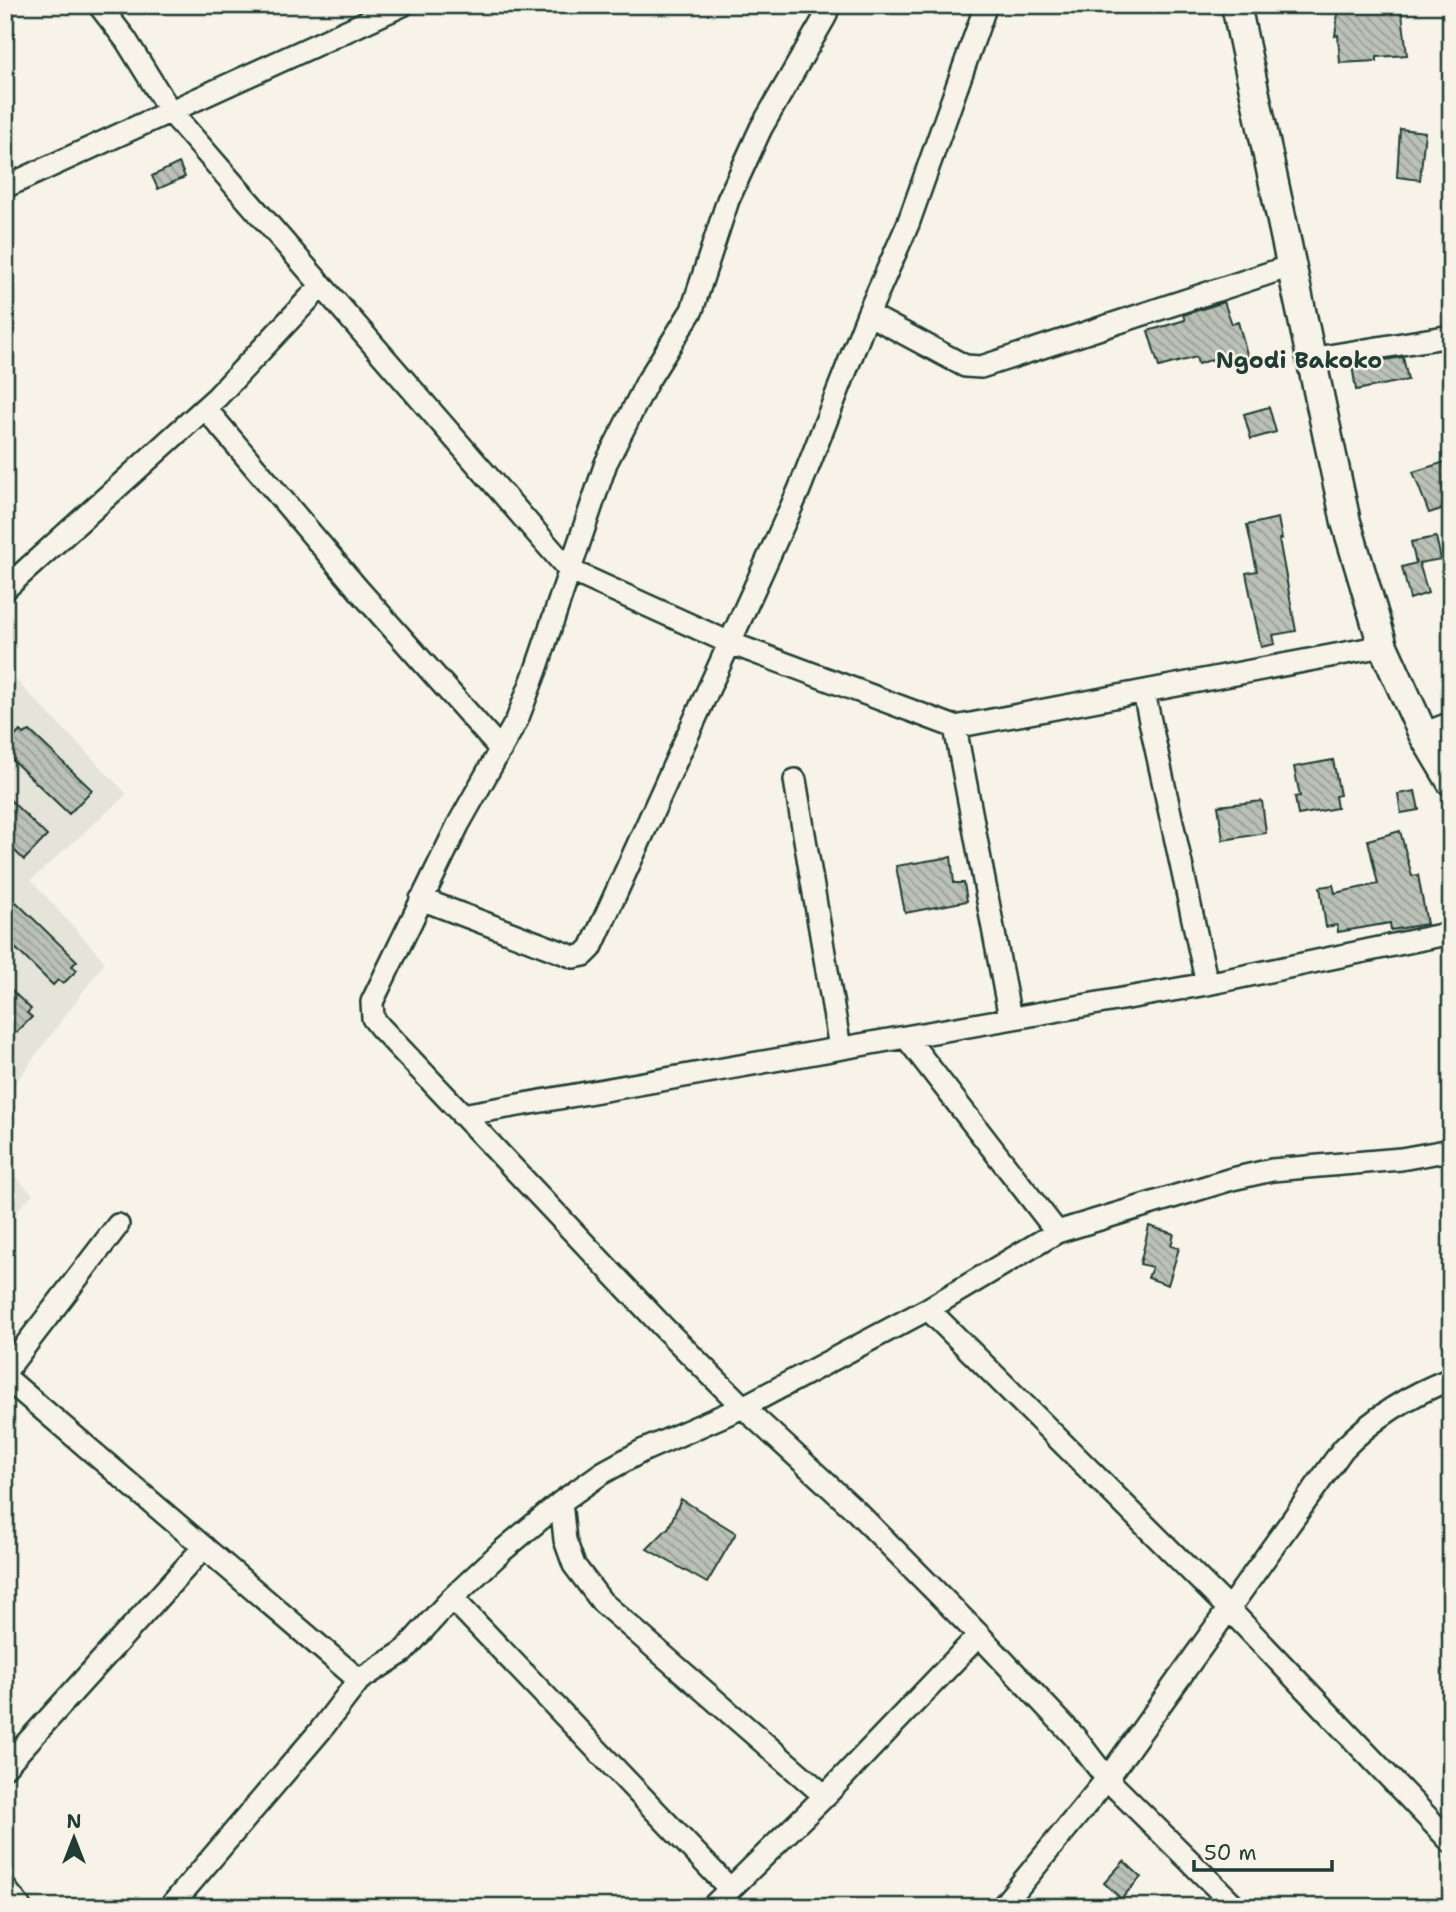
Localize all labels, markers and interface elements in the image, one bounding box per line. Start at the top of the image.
district label: Ngodi Bakoko [1216,345,1382,375]
north arrow [38,1804,108,1874]
text: N [66,1809,82,1834]
scale bar [1194,1828,1332,1872]
text: 50 m [1204,1839,1257,1867]

